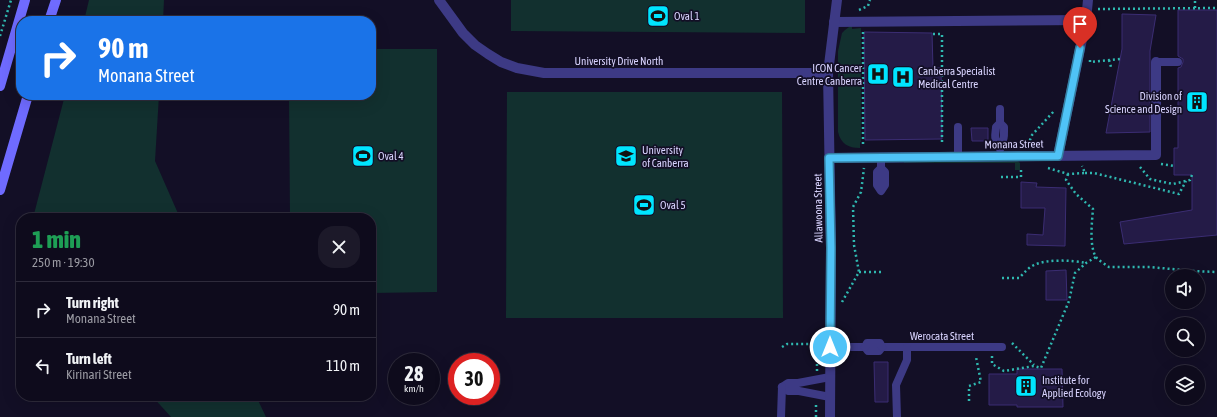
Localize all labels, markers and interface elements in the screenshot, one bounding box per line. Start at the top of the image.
sports icon: Oval 1 [645,3,671,29]
pin [1063,7.0,1097,48]
place label: Oval 1 [674,10,700,22]
icon: arrive [1069,13,1091,35]
icon: right [32,32,84,84]
text: 90 m [98,32,148,64]
street label: University Drive North [575,55,663,67]
hospital icon: ICON Cancer Centre Canberra [865,61,891,87]
place label: ICON Cancer Centre Canberra [797,62,863,87]
hospital icon: Canberra Specialist Medical Centre [890,64,916,90]
text: Monana Street [98,65,195,86]
place label: Canberra Specialist Medical Centre [918,65,995,90]
building icon: Division of Science and Design [1184,89,1210,115]
place label: Division of Science and Design [1105,90,1182,115]
street label: Monana Street [984,137,1044,151]
sports icon: Oval 4 [350,143,376,169]
school or university icon: University of Canberra [613,143,639,169]
place label: University of Canberra [642,144,689,169]
place label: Oval 4 [378,150,404,162]
street label: Allawoona Street [811,173,825,243]
sports icon: Oval 5 [631,192,657,218]
place label: Oval 5 [660,199,686,211]
text: 1 min [32,226,81,253]
button: close [318,226,360,268]
text: 250 m · 19:30 [32,255,95,270]
map controls [1165,269,1205,405]
button: sound [1165,269,1205,309]
text: Turn right [66,294,119,311]
icon: right [32,299,54,321]
text: 90 m [333,301,360,318]
text: Monana Street [66,311,136,326]
button: search [1165,317,1205,357]
position arrow [809,326,851,368]
street label: Werocata Street [910,330,974,342]
text: Turn left [66,350,112,367]
speed limit sign: 30 [448,353,500,405]
icon: left [32,355,54,377]
text: 110 m [326,357,360,374]
text: 28 [405,362,423,385]
button: layers [1165,365,1205,405]
text: Kirinari Street [66,367,132,382]
building icon: Institute for Applied Ecology [1013,373,1039,399]
place label: Institute for Applied Ecology [1042,374,1107,399]
text: km/h [404,383,424,394]

